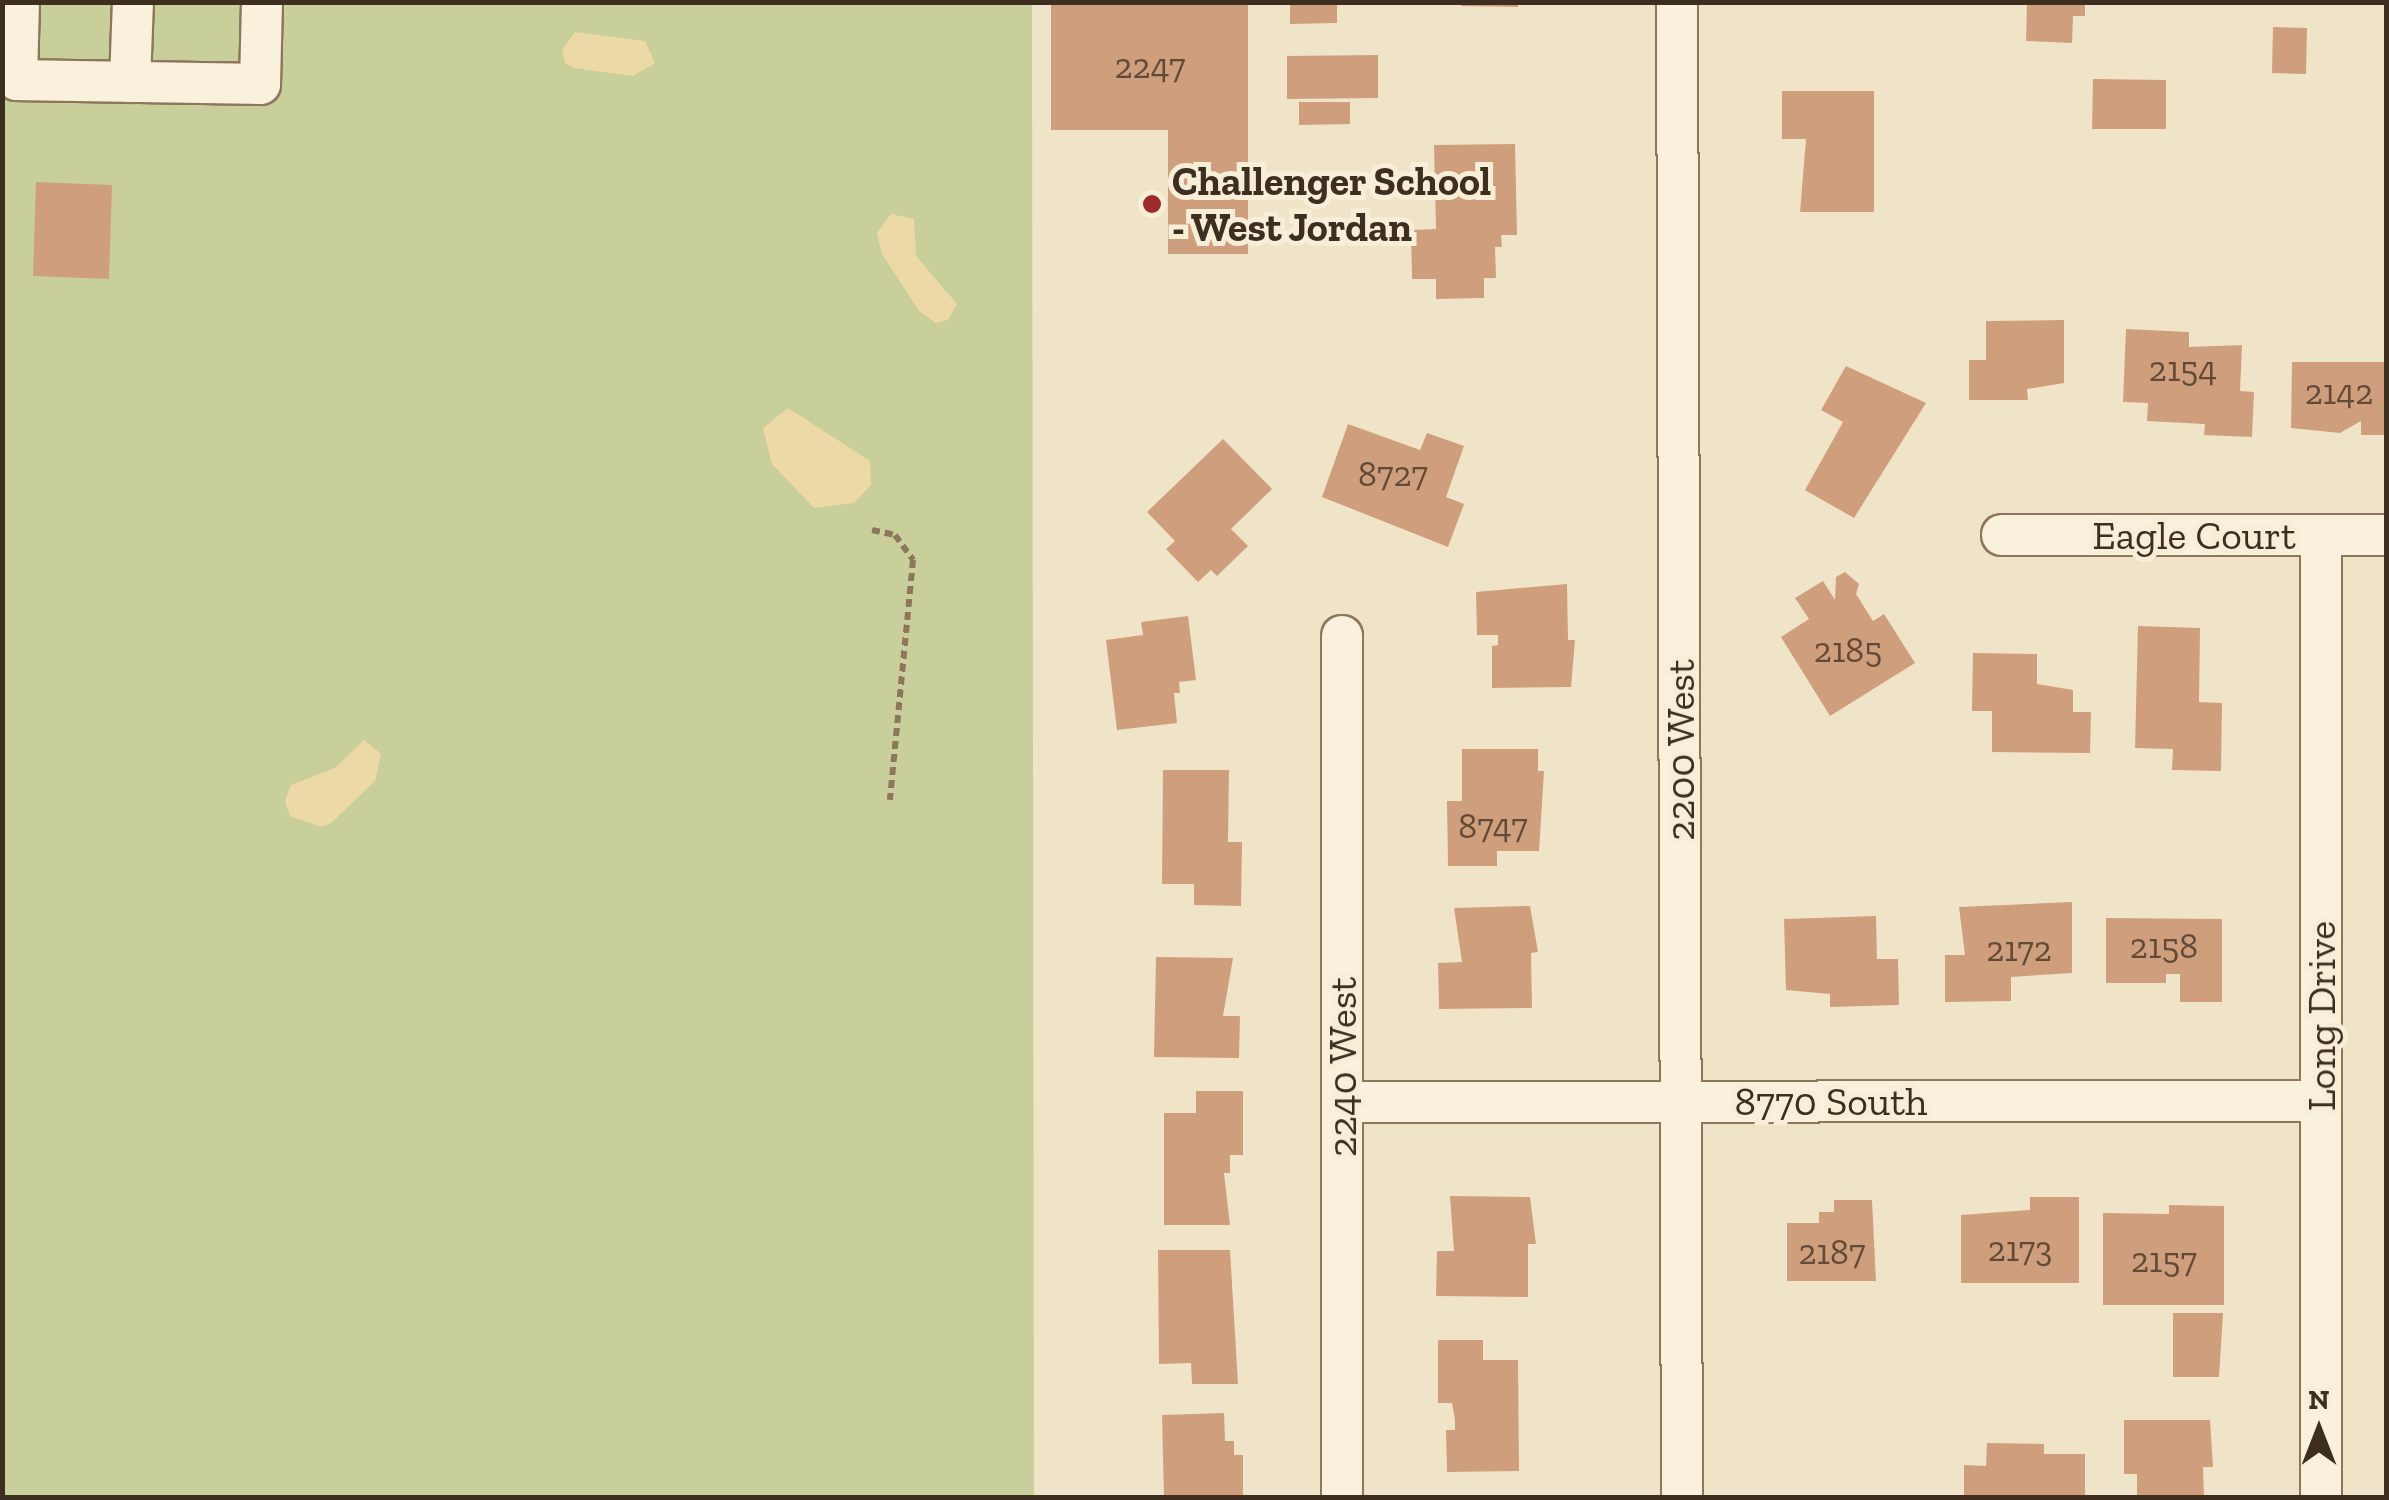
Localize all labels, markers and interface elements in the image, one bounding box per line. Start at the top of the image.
house number: 2247 [1115,45,1185,87]
place label: Challenger School - West Jordan [1172,157,1492,251]
marker: Challenger School - West Jordan [1141,193,1163,215]
house number: 2154 [2149,348,2217,390]
house number: 2142 [2305,371,2373,413]
house number: 8727 [1358,453,1428,495]
street label: Eagle Court [2092,511,2296,559]
house number: 2185 [1814,629,1882,671]
street label: 2200 West [1656,658,1704,842]
house number: 8747 [1458,805,1528,847]
street label: Long Drive [2297,921,2345,1111]
house number: 2158 [2130,925,2198,967]
house number: 2172 [1986,928,2052,970]
street label: 2240 West [1318,976,1366,1158]
street label: 8770 South [1735,1077,1927,1125]
house number: 2173 [1988,1228,2052,1270]
house number: 2187 [1799,1231,1865,1273]
house number: 2157 [2131,1239,2197,1281]
north arrow [2269,1380,2369,1480]
text: N [2308,1383,2330,1416]

